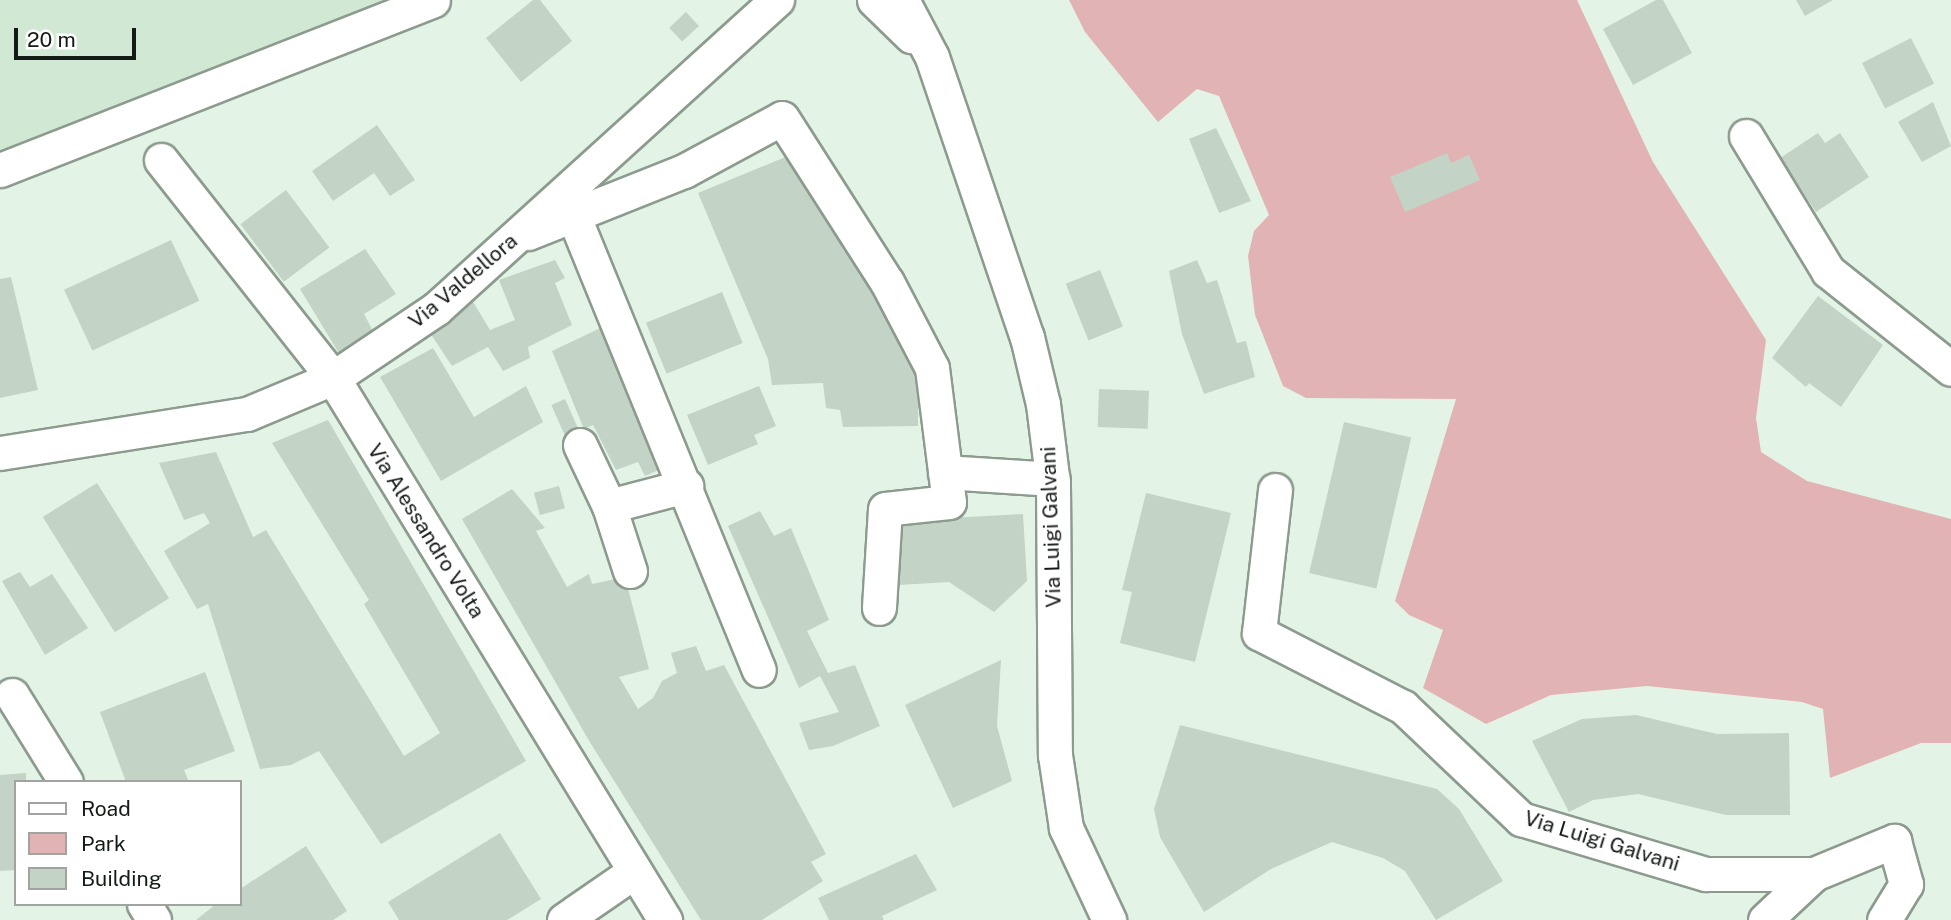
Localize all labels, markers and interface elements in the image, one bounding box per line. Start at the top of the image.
scale bar [18,14,140,58]
text: 20 m [27,27,76,52]
street label: Via Valdellora [403,228,523,334]
street label: Via Alessandro Volta [362,439,490,623]
street label: Via Luigi Galvani [1036,446,1066,608]
legend [14,780,242,906]
text: Road [81,796,131,821]
street label: Via Luigi Galvani [1521,805,1683,877]
text: Park [81,831,126,856]
text: Building [81,866,162,891]

